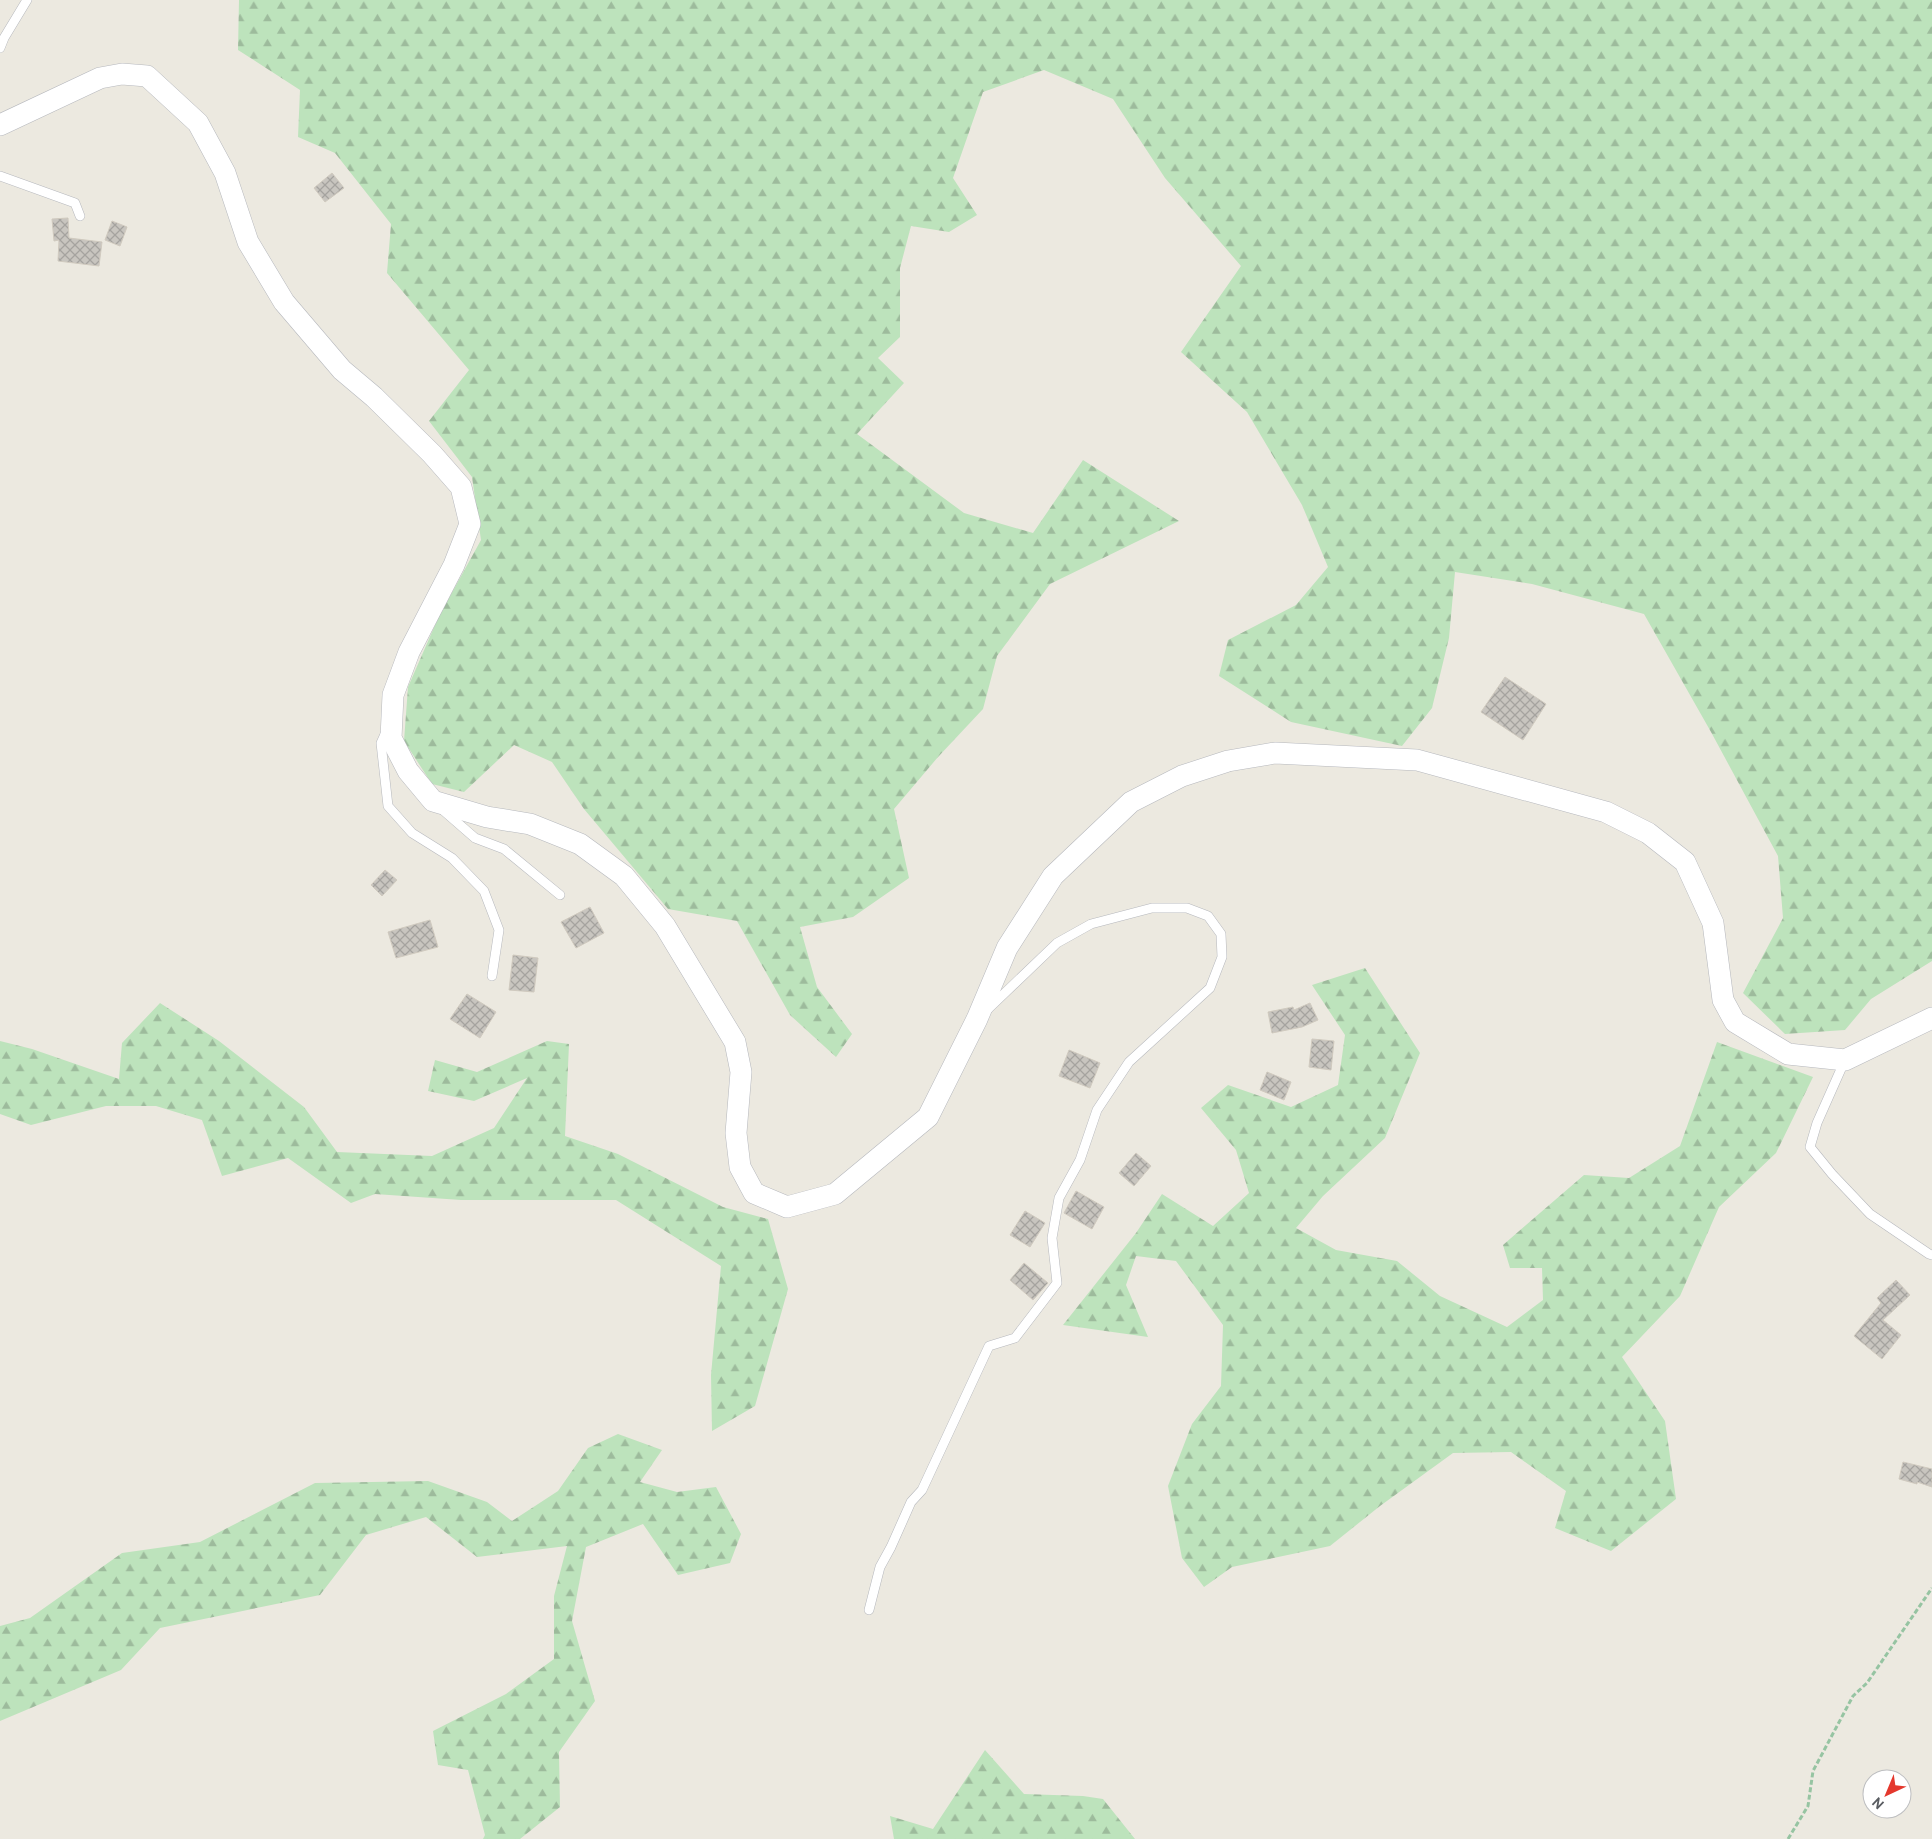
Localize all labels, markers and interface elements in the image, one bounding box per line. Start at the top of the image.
north arrow [1862,1769,1912,1819]
text: N [1869,1793,1889,1812]

